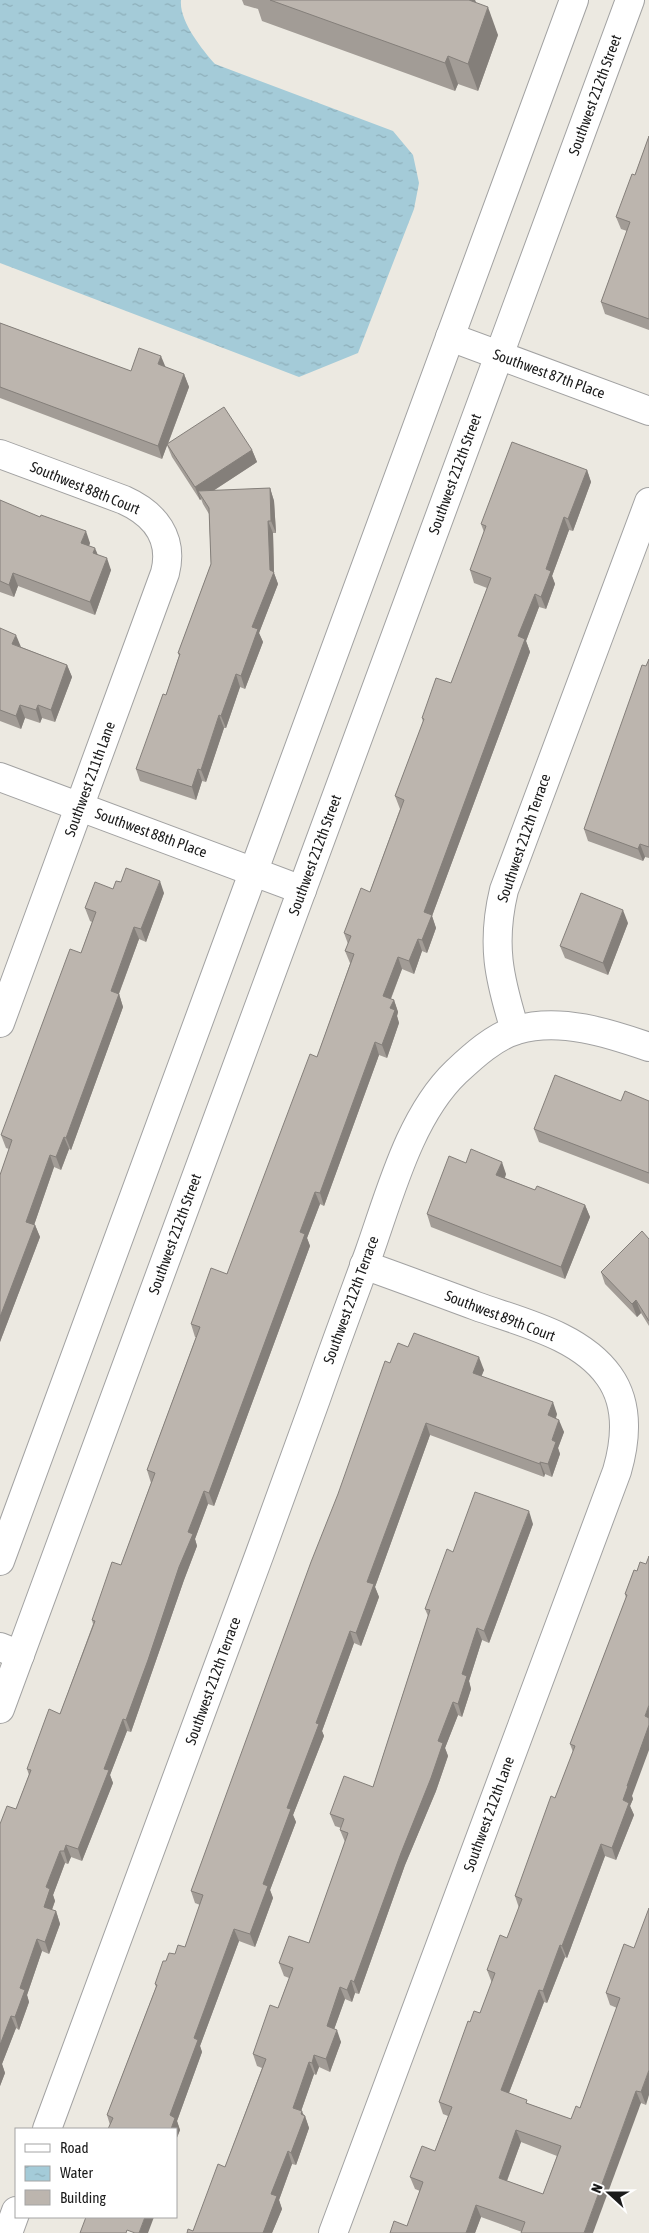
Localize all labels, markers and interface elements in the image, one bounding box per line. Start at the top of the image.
street label: Southwest 212th Street [565,32,624,157]
street label: Southwest 87th Place [491,345,608,402]
street label: Southwest 212th Street [425,411,484,536]
street label: Southwest 88th Court [28,458,143,517]
street label: Southwest 211th Lane [61,719,118,839]
street label: Southwest 212th Terrace [494,771,554,904]
street label: Southwest 212th Street [285,792,344,917]
street label: Southwest 88th Place [93,804,210,861]
street label: Southwest 212th Street [145,1171,204,1296]
street label: Southwest 212th Terrace [320,1233,382,1366]
street label: Southwest 89th Court [443,1287,558,1344]
street label: Southwest 212th Terrace [182,1614,244,1747]
street label: Southwest 212th Lane [460,1754,517,1874]
legend [15,2128,178,2218]
text: Road [60,2139,89,2156]
text: Water [60,2164,93,2181]
north arrow [584,2168,634,2218]
text: N [588,2182,606,2195]
text: Building [60,2189,106,2206]

